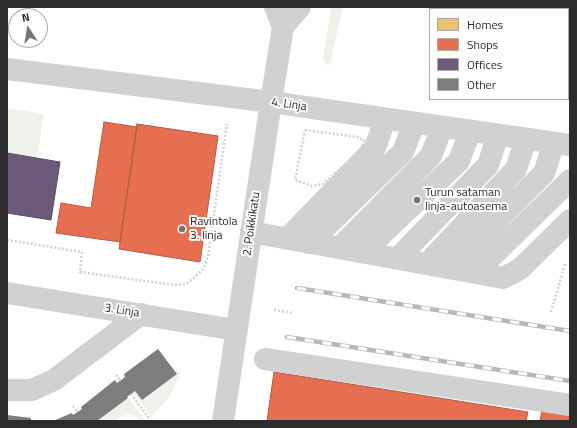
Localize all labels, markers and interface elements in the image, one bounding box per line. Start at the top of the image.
north arrow [8,8,48,48]
legend [429,8,569,100]
text: N [20,9,31,26]
text: Homes [467,15,503,34]
text: Shops [467,35,498,54]
text: Offices [467,55,502,74]
text: Other [467,75,496,94]
street label: 4. Linja [270,95,308,115]
place label: Turun sataman linja-autoasema [425,186,507,214]
street label: 2. Poikkikatu [240,191,264,257]
marker: Turun sataman linja-autoasema [412,195,422,205]
place label: Ravintola 3. linja [190,215,237,243]
marker: Ravintola 3. linja [177,224,187,234]
street label: 3. Linja [103,301,141,321]

